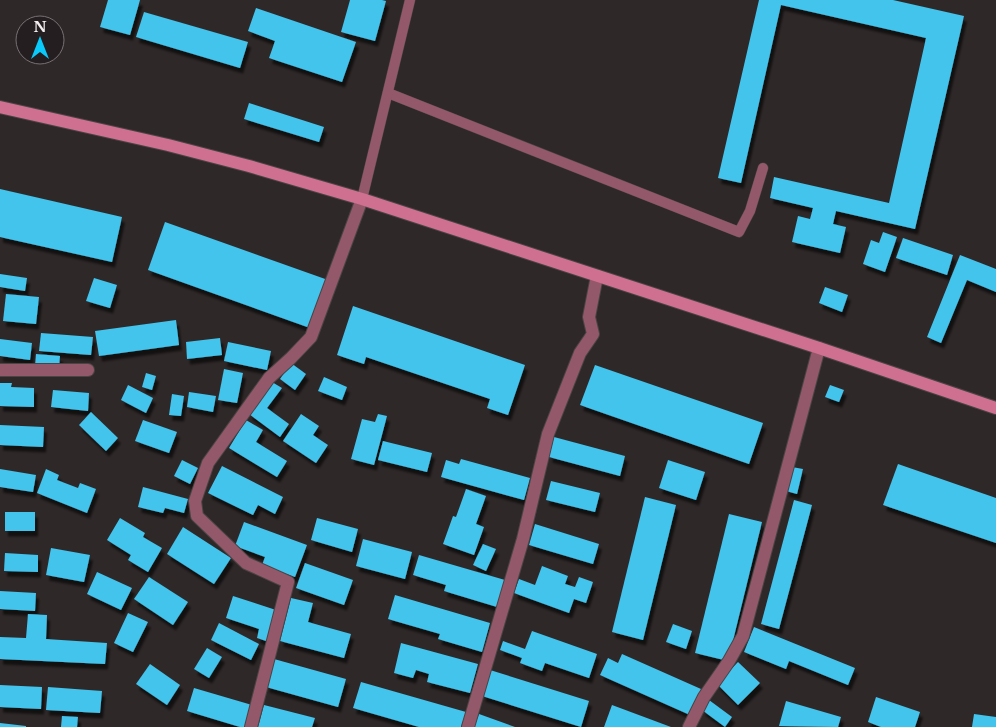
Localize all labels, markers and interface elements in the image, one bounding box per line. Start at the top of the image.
north arrow [15,15,65,65]
text: N [33,18,47,36]

